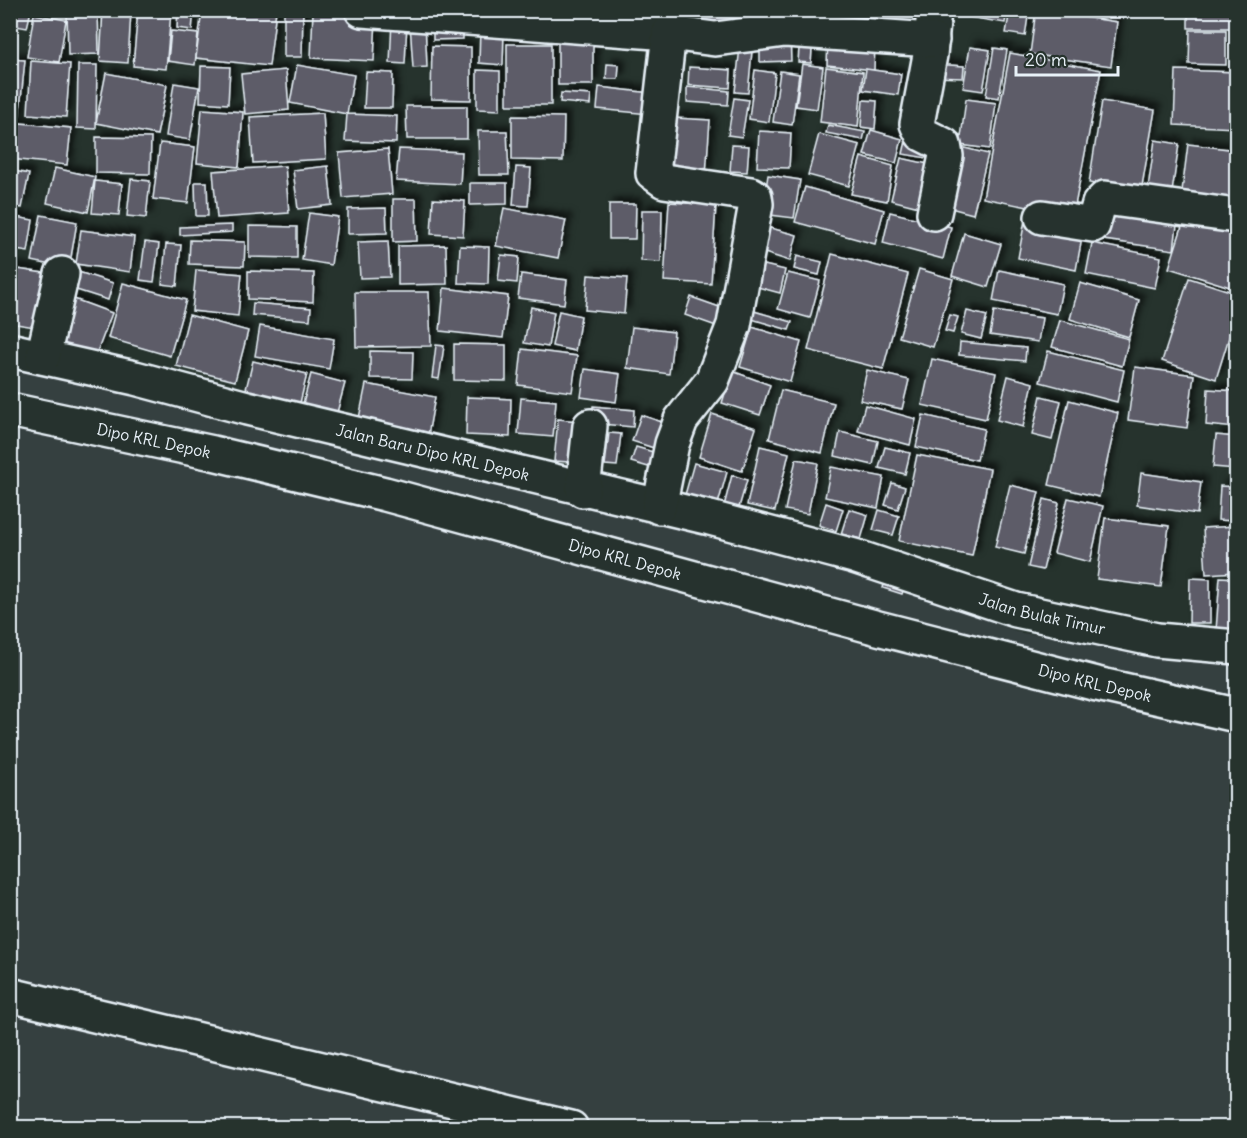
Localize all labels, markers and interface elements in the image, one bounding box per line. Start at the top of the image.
scale bar [1016,39,1118,77]
text: 20 m [1025,48,1067,71]
street label: Dipo KRL Depok [95,419,213,462]
street label: Jalan Baru Dipo KRL Depok [334,420,531,485]
street label: Dipo KRL Depok [566,534,683,584]
street label: Jalan Bulak Timur [976,588,1108,639]
street label: Dipo KRL Depok [1036,659,1153,706]

